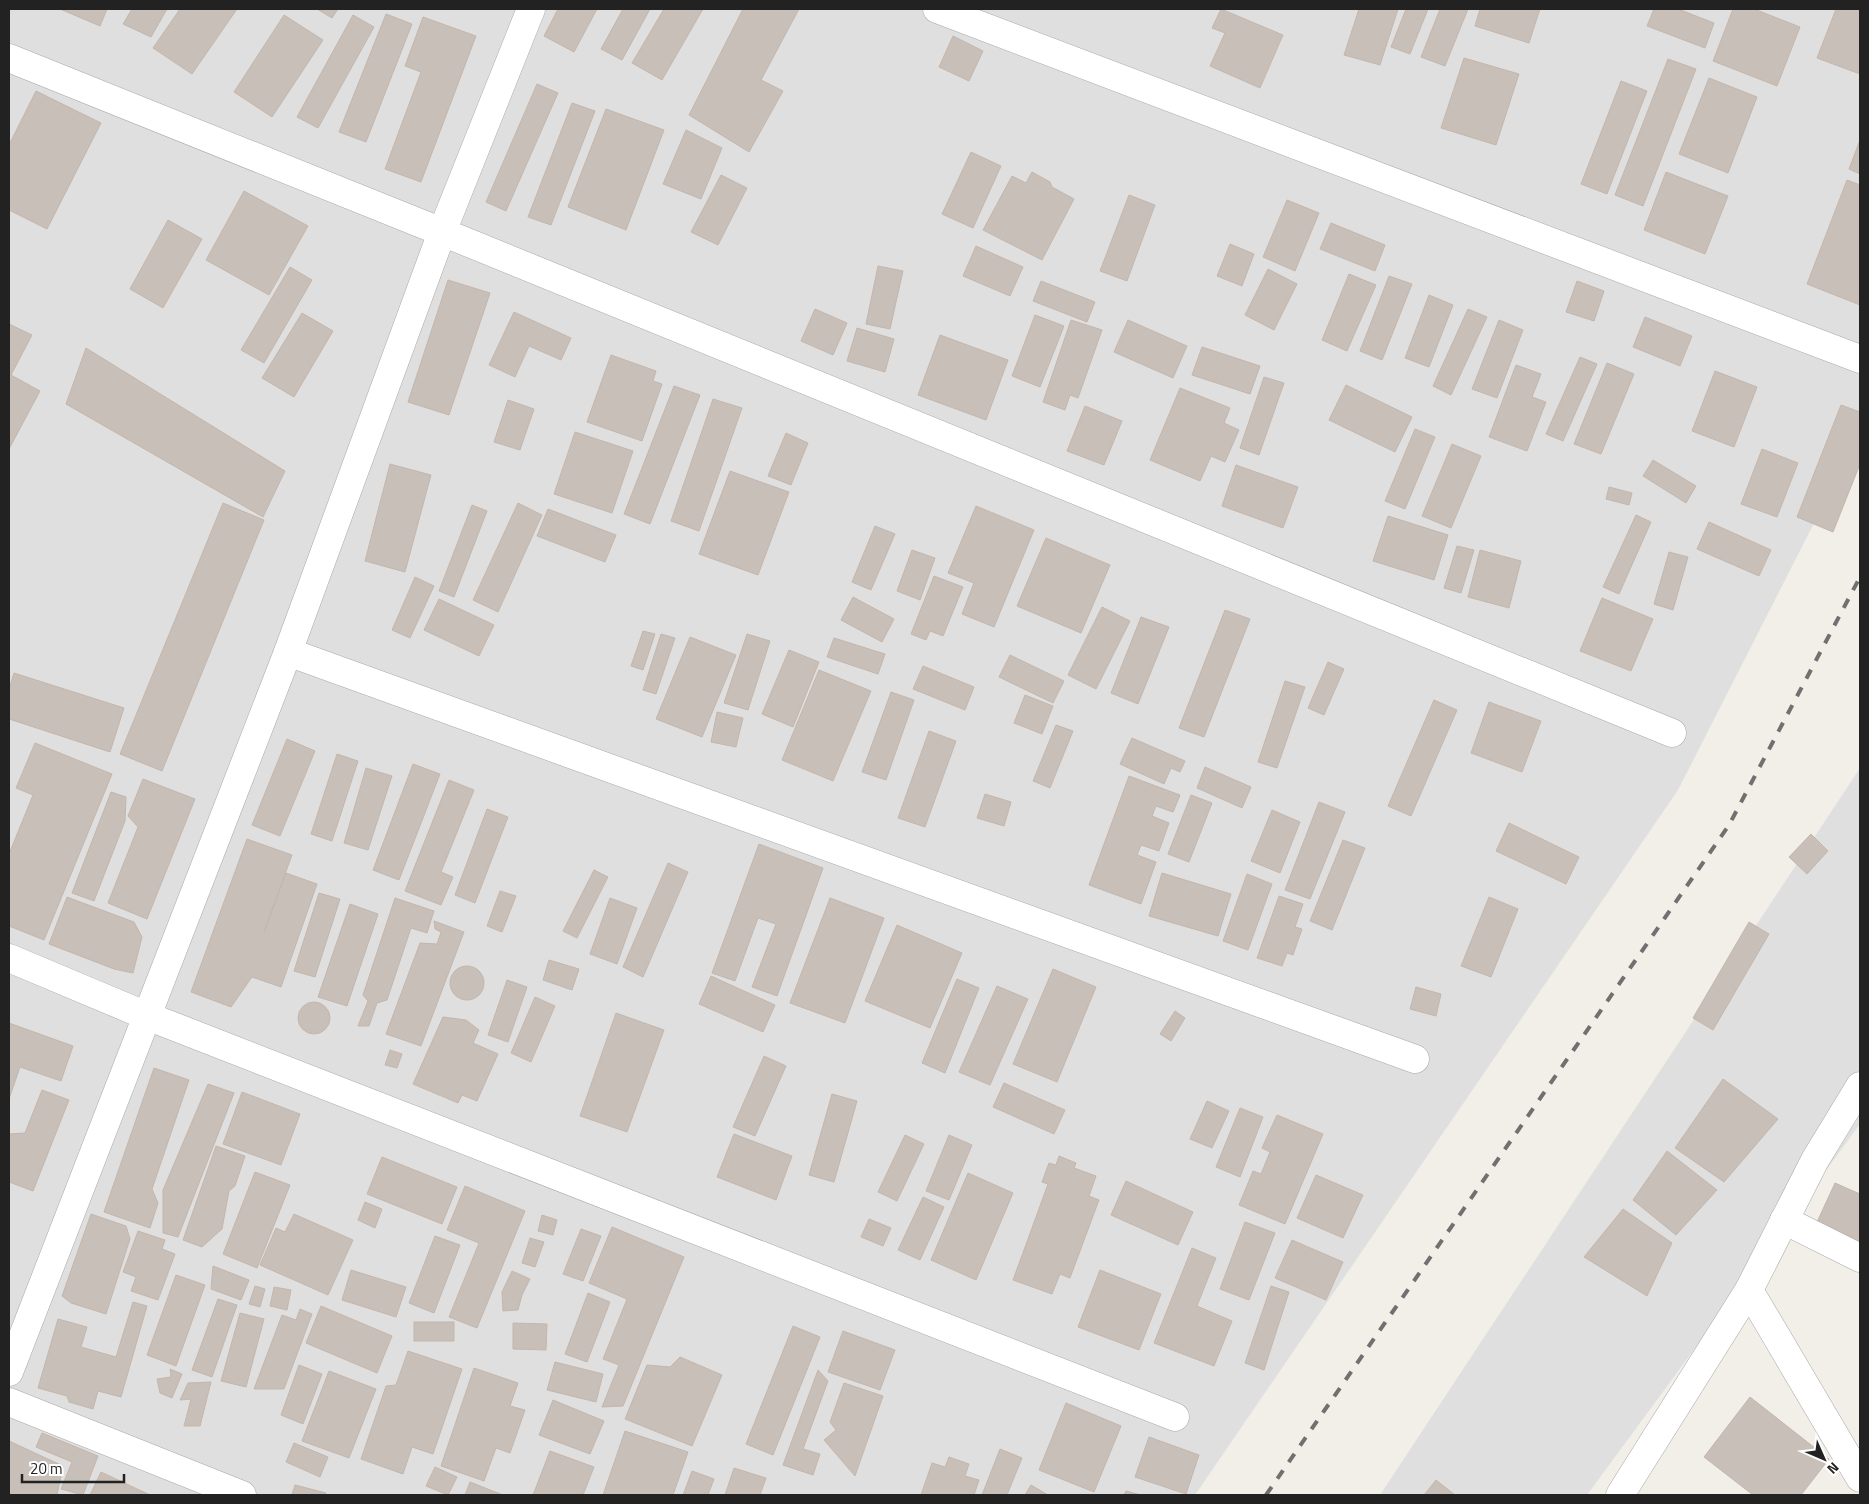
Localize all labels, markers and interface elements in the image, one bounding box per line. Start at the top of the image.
north arrow [1799,1434,1849,1484]
scale bar [22,1452,125,1484]
text: 20 m [30,1457,63,1480]
text: N [1823,1458,1844,1479]

